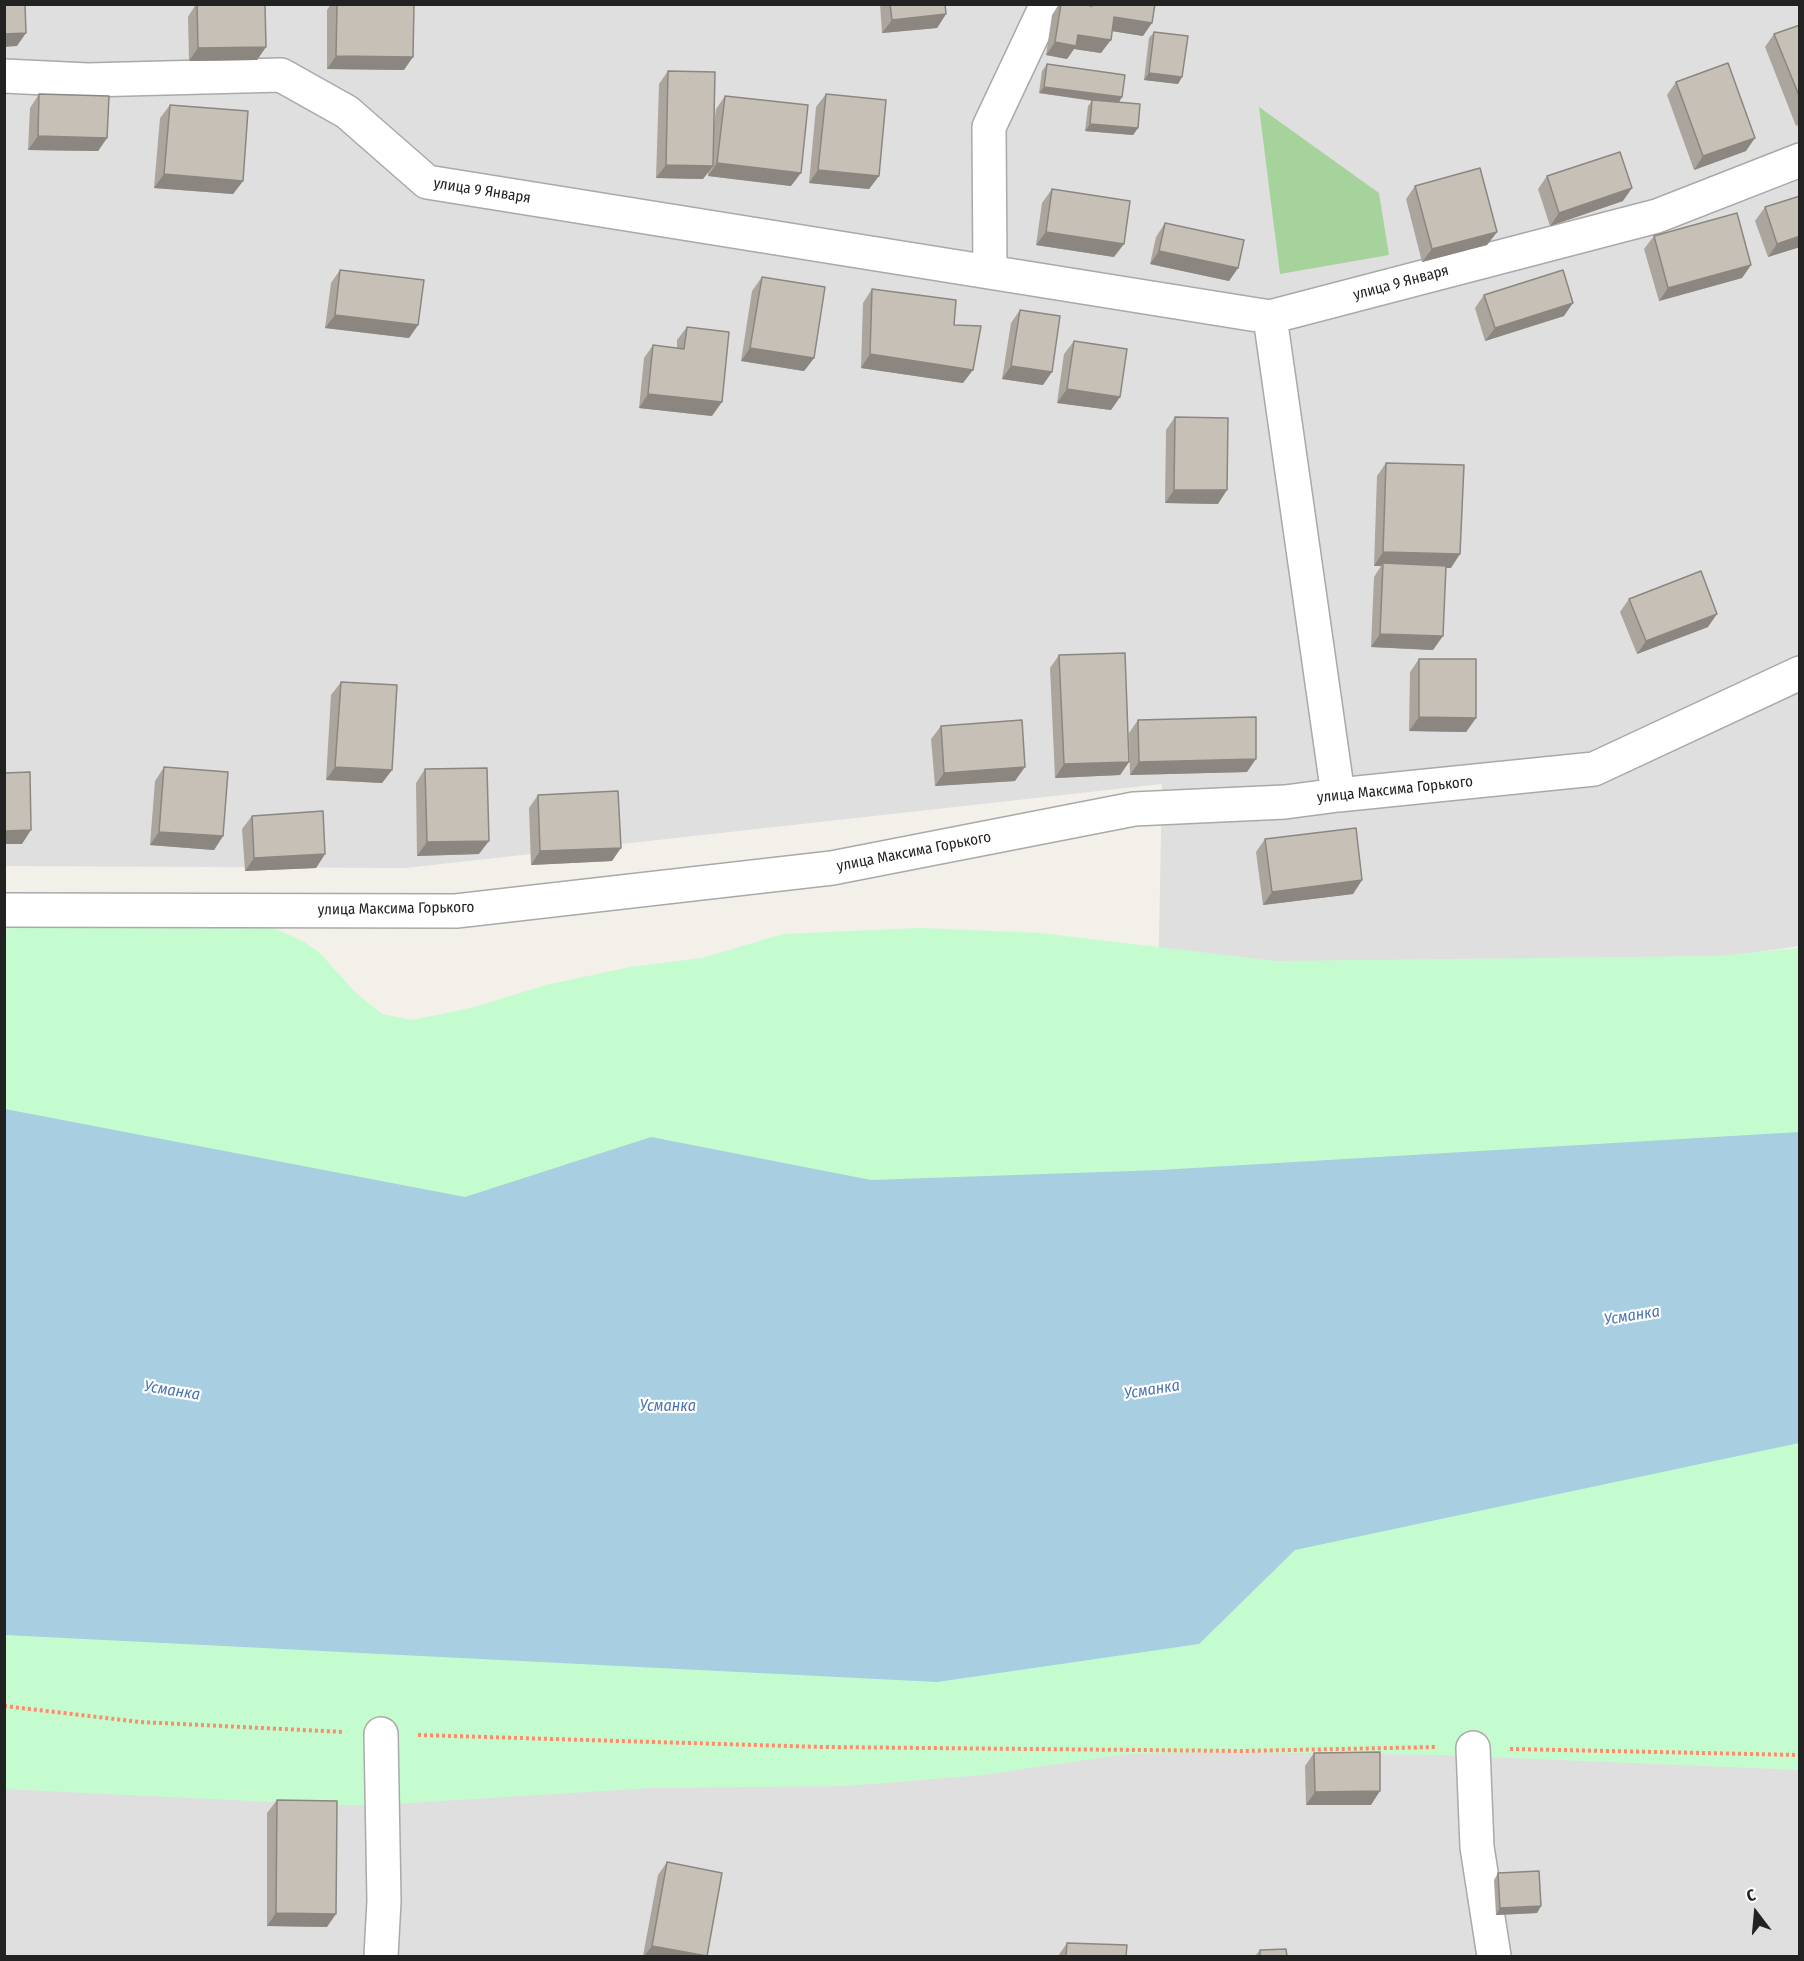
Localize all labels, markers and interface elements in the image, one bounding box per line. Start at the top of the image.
street label: улица 9 Января [432,174,532,208]
street label: улица 9 Января [1351,262,1451,304]
street label: улица Максима Горького [1316,773,1474,807]
street label: улица Максима Горького [835,828,993,876]
street label: улица Максима Горького [317,899,475,919]
water label: Усманка [1603,1302,1661,1330]
water label: Усманка [1123,1376,1181,1404]
water label: Усманка [143,1377,201,1405]
water label: Усманка [640,1397,696,1417]
north arrow [1726,1883,1786,1943]
text: С [1744,1885,1758,1906]

